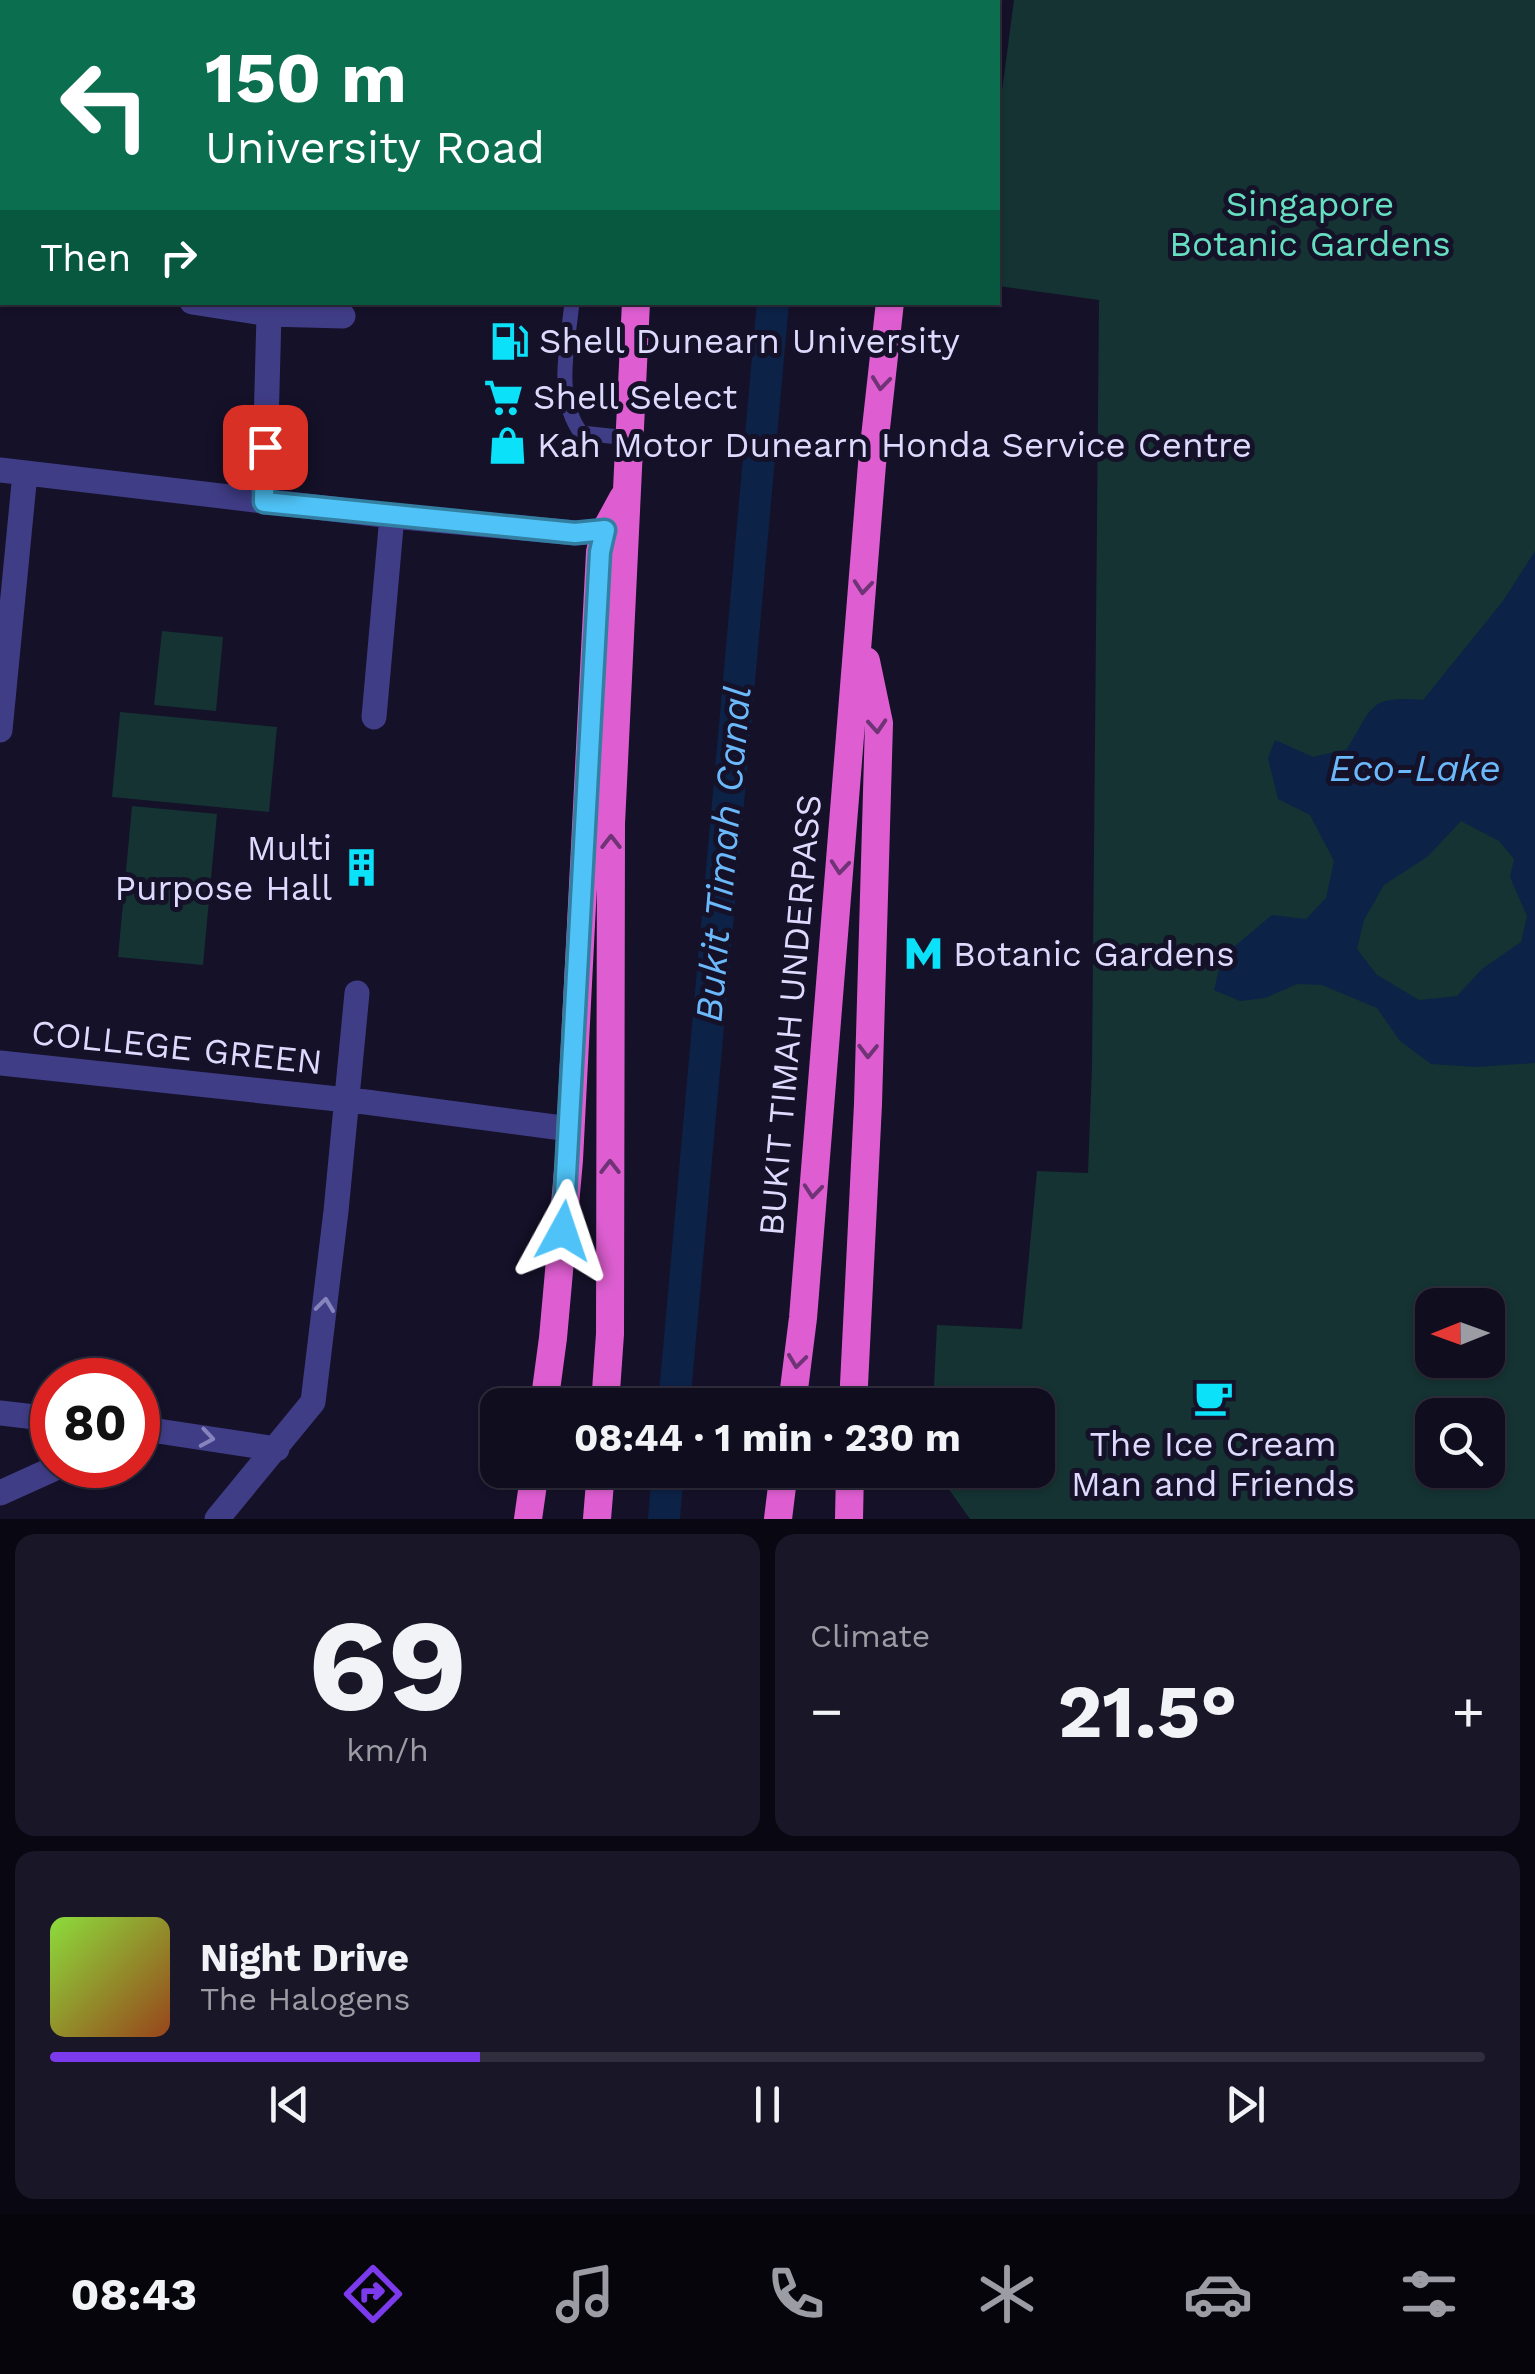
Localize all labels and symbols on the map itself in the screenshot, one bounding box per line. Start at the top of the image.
park label: Singapore Botanic Gardens [1169,183,1451,265]
fuel station icon: Shell Dunearn University [488,320,530,362]
place label: Shell Dunearn University [539,320,960,362]
supermarket icon: Shell Select [482,376,524,418]
place label: Shell Select [533,376,738,418]
one-way arrow [871,376,892,392]
pin [223,405,308,490]
shop icon: Kah Motor Dunearn Honda Service Centre [486,424,528,466]
place label: Kah Motor Dunearn Honda Service Centre [537,424,1252,466]
one-way arrow [852,580,874,596]
water label: Bukit Timah Canal [686,684,760,1024]
one-way arrow [866,719,887,735]
water label: Eco-Lake [1329,746,1501,790]
street label: BUKIT TIMAH UNDERPASS [750,793,830,1237]
place label: Multi Purpose Hall [115,827,332,909]
one-way arrow [600,833,622,848]
building icon: Multi Purpose Hall [341,847,383,889]
one-way arrow [829,860,851,876]
metro station icon: Botanic Gardens [902,933,944,975]
place label: Botanic Gardens [953,933,1235,975]
street label: COLLEGE GREEN [29,1011,325,1083]
one-way arrow [858,1043,879,1059]
one-way arrow [599,1158,621,1174]
position arrow [511,1179,615,1283]
one-way arrow [803,1184,825,1200]
north arrow [1415,1288,1505,1378]
one-way arrow [314,1297,335,1313]
one-way arrow [788,1353,809,1370]
speed limit sign: 80 [30,1358,160,1488]
cafe icon: The Ice Cream Man and Friends [1192,1376,1234,1418]
place label: The Ice Cream Man and Friends [1071,1423,1355,1505]
one-way arrow [199,1427,216,1448]

